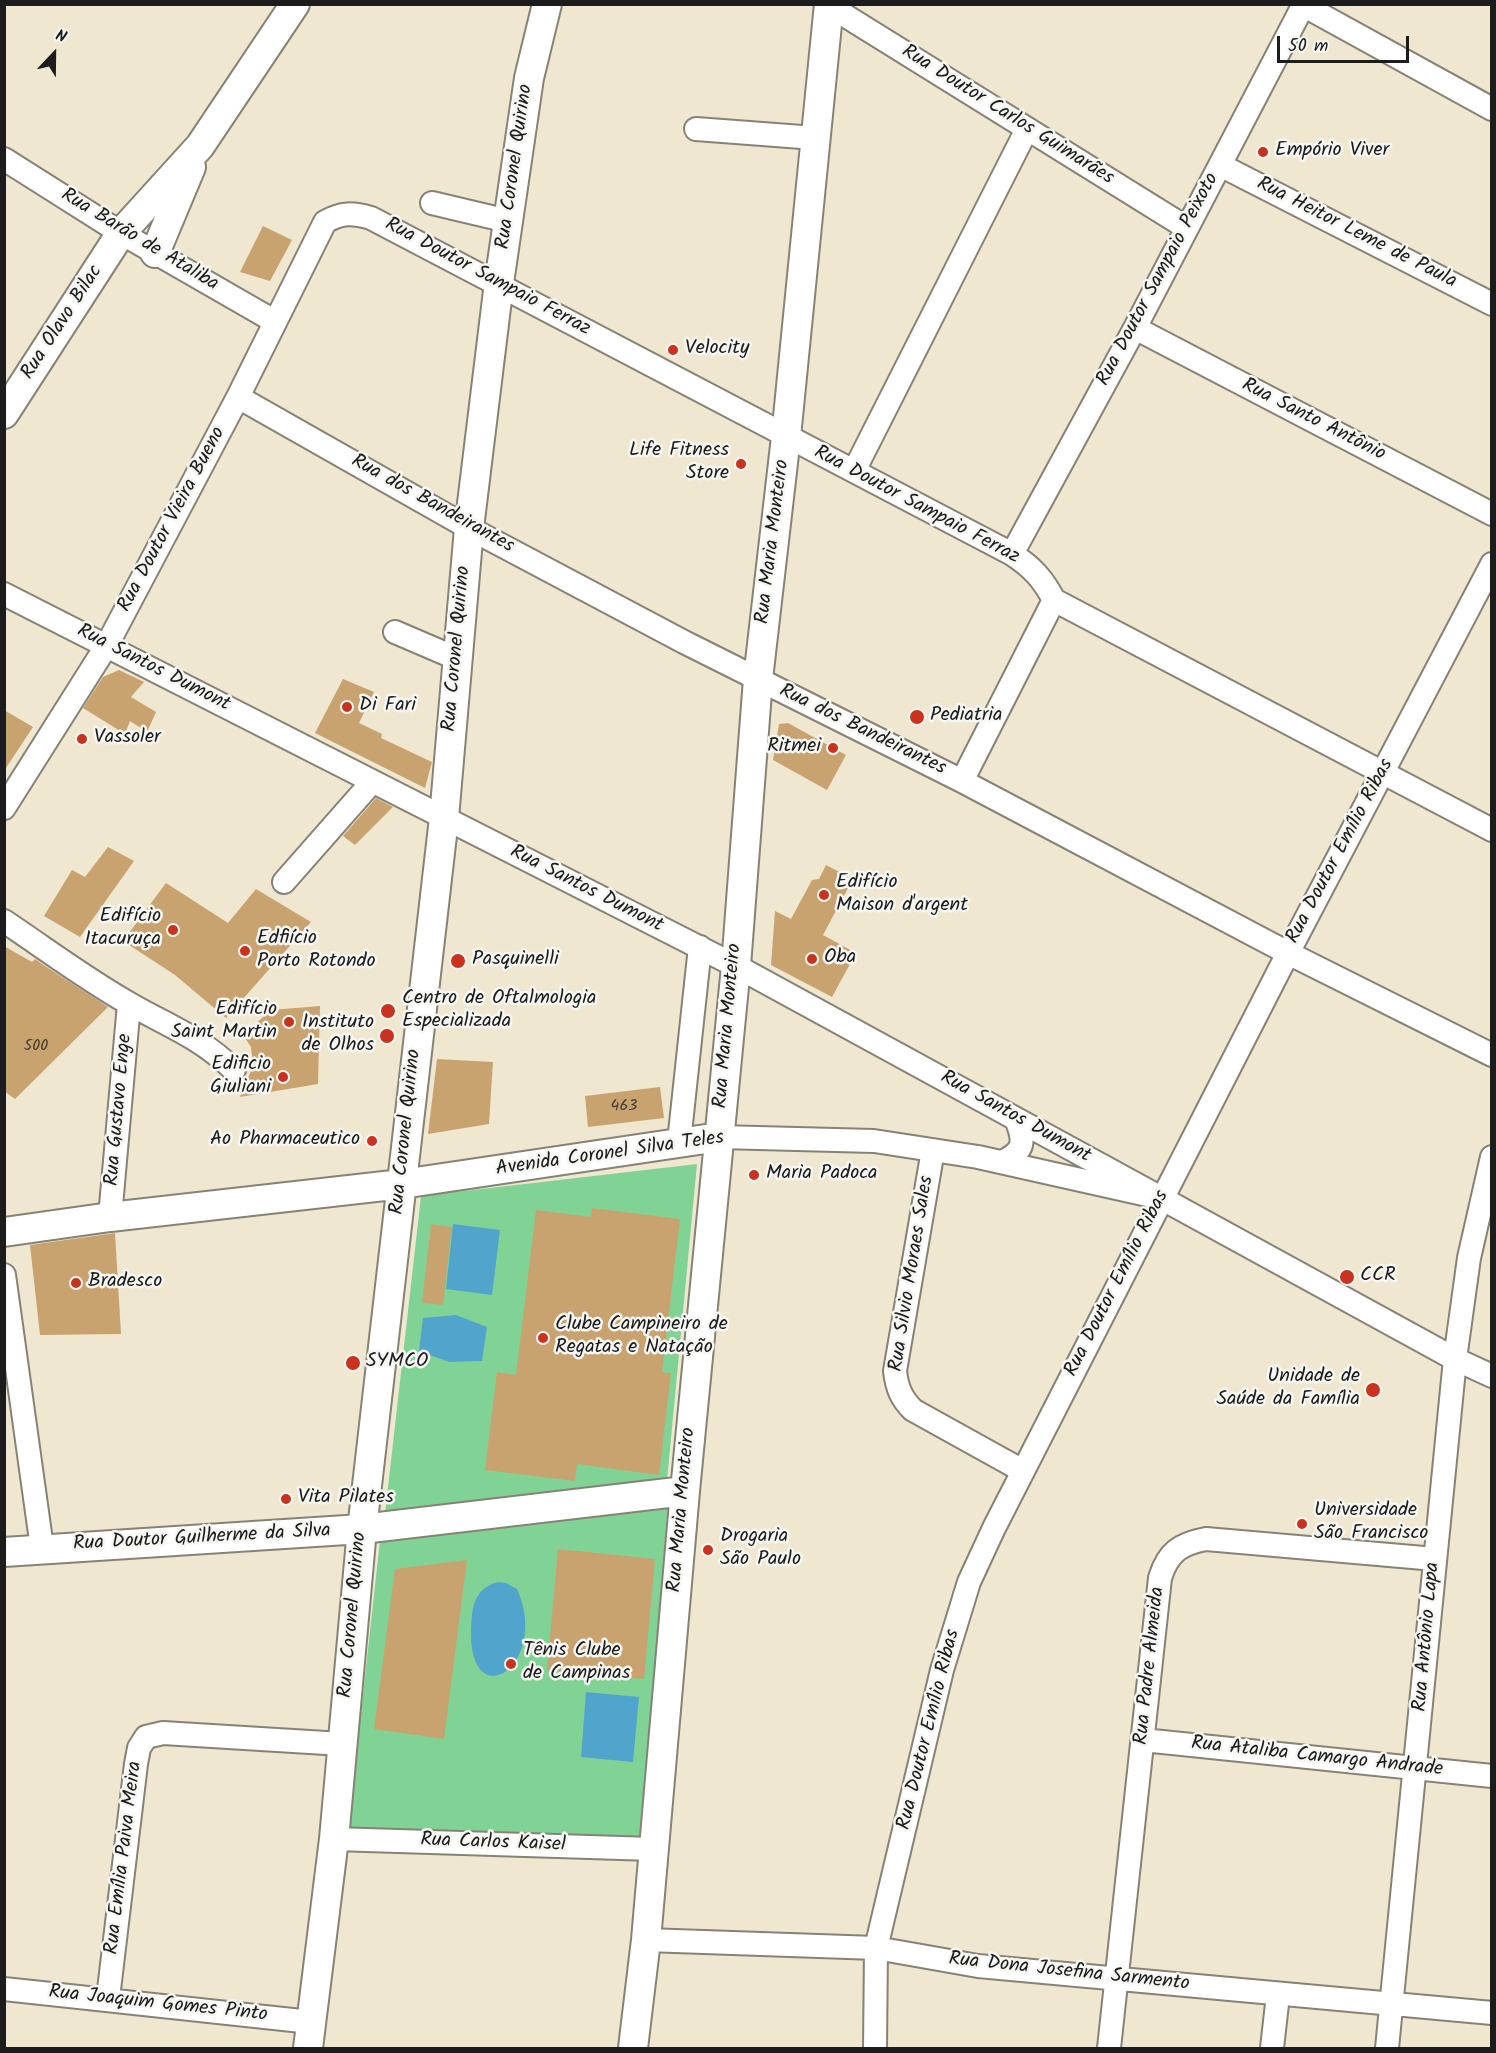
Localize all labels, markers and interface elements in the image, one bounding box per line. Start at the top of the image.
text: N [52,23,70,50]
north arrow [24,24,84,84]
scale bar [1280,24,1412,62]
text: 50 m [1288,32,1328,61]
street label: Rua Doutor Carlos Guimarães [896,41,1118,191]
street label: Rua Coronel Quirino [493,83,539,251]
place label: Empório Viver [1275,140,1389,164]
marker: Empório Viver [1256,145,1270,159]
street label: Rua Doutor Sampaio Peixoto [1093,170,1225,390]
street label: Rua Heitor Leme de Paula [1252,173,1460,295]
street label: Rua Barão de Ataliba [56,184,222,298]
street label: Rua Doutor Sampaio Ferraz [380,214,594,342]
street label: Rua Olavo Bilac [17,261,109,385]
place label: Velocity [685,338,749,362]
marker: Velocity [666,343,680,357]
street label: Rua Santo Antônio [1237,374,1389,468]
street label: Rua Doutor Vieira Bueno [114,423,232,617]
place label: Life Fitness Store [629,440,729,487]
street label: Rua Doutor Sampaio Ferraz [809,442,1023,570]
street label: Rua dos Bandeirantes [346,450,518,560]
marker: Life Fitness Store [734,457,748,471]
street label: Rua Maria Monteiro [752,458,796,626]
street label: Rua Coronel Quirino [439,565,477,733]
street label: Rua Santos Dumont [72,620,234,718]
street label: Rua dos Bandeirantes [775,680,949,782]
place label: Di Fari [359,695,416,719]
marker: Di Fari [340,700,354,714]
place label: Pediatria [930,705,1002,729]
marker: Pediatria [908,708,926,726]
place label: Vassoler [94,727,161,751]
marker: Vassoler [75,732,89,746]
place label: Ritmei [767,736,821,760]
marker: Ritmei [826,741,840,755]
street label: Rua Doutor Emílio Ribas [1282,756,1400,948]
street label: Rua Santos Dumont [505,841,667,939]
place label: Edifício Maison d'argent [836,872,968,919]
marker: Edifício Maison d'argent [817,888,831,902]
place label: Edifício Itacuruça [85,906,161,953]
marker: Edifício Itacuruça [166,923,180,937]
place label: Edfiício Porto Rotondo [257,928,376,975]
street label: Rua Maria Monteiro [710,943,748,1109]
marker: Edfiício Porto Rotondo [238,944,252,958]
place label: Oba [824,947,856,971]
place label: Pasquinelli [472,949,559,973]
marker: Pasquinelli [449,952,467,970]
marker: Oba [805,952,819,966]
place label: Centro de Oftalmologia Especializada [402,988,596,1035]
place label: Edifício Saint Martin [171,999,277,1046]
marker: Centro de Oftalmologia Especializada [379,1002,397,1020]
place label: Instituto de Olhos [302,1012,374,1059]
marker: Edifício Saint Martin [282,1015,296,1029]
marker: Instituto de Olhos [378,1027,396,1045]
street label: Rua Gustavo Enge [101,1033,139,1187]
house number: 500 [24,1037,48,1057]
street label: Rua Coronel Quirino [386,1048,428,1216]
place label: Edificio Giuliani [210,1054,271,1101]
street label: Rua Santos Dumont [935,1067,1095,1169]
marker: Edificio Giuliani [276,1070,290,1084]
house number: 463 [611,1097,637,1117]
street label: Avenida Coronel Silva Teles [494,1127,726,1183]
place label: Ao Pharmaceutico [210,1129,360,1153]
marker: Ao Pharmaceutico [365,1134,379,1148]
place label: Maria Padoca [766,1163,877,1187]
marker: Maria Padoca [747,1168,761,1182]
street label: Rua Silvio Moraes Sales [886,1174,940,1374]
street label: Rua Doutor Emílio Ribas [1061,1187,1175,1381]
place label: CCR [1360,1265,1396,1289]
marker: CCR [1338,1268,1356,1286]
place label: Bradesco [88,1271,162,1295]
marker: Bradesco [69,1276,83,1290]
place label: Clube Campineiro de Regatas e Natação [555,1314,728,1361]
marker: Clube Campineiro de Regatas e Natação [536,1331,550,1345]
place label: SYMCO [366,1351,428,1375]
marker: SYMCO [344,1354,362,1372]
place label: Unidade de Saúde da Família [1216,1366,1360,1413]
marker: Unidade de Saúde da Família [1364,1381,1382,1399]
street label: Rua Maria Monteiro [664,1427,702,1593]
place label: Vita Pilates [298,1487,394,1511]
marker: Vita Pilates [279,1492,293,1506]
place label: Universidade São Francisco [1314,1500,1428,1547]
marker: Universidade São Francisco [1295,1517,1309,1531]
street label: Rua Doutor Guilherme da Silva [73,1520,331,1558]
place label: Drogaria São Paulo [720,1526,801,1573]
street label: Rua Coronel Quirino [335,1531,373,1699]
marker: Drogaria São Paulo [701,1543,715,1557]
street label: Rua Antônio Lapa [1410,1561,1446,1713]
street label: Rua Padre Almeida [1131,1586,1171,1746]
street label: Rua Doutor Emílio Ribas [893,1627,967,1833]
place label: Tênis Clube de Campinas [523,1640,630,1687]
marker: Tênis Clube de Campinas [504,1657,518,1671]
street label: Rua Ataliba Camargo Andrade [1190,1733,1444,1783]
street label: Rua Emília Paiva Meira [101,1760,149,1956]
street label: Rua Carlos Kaisel [420,1829,566,1859]
street label: Rua Dona Josefina Sarmento [947,1948,1191,1998]
street label: Rua Joaquim Gomes Pinto [47,1982,269,2028]

